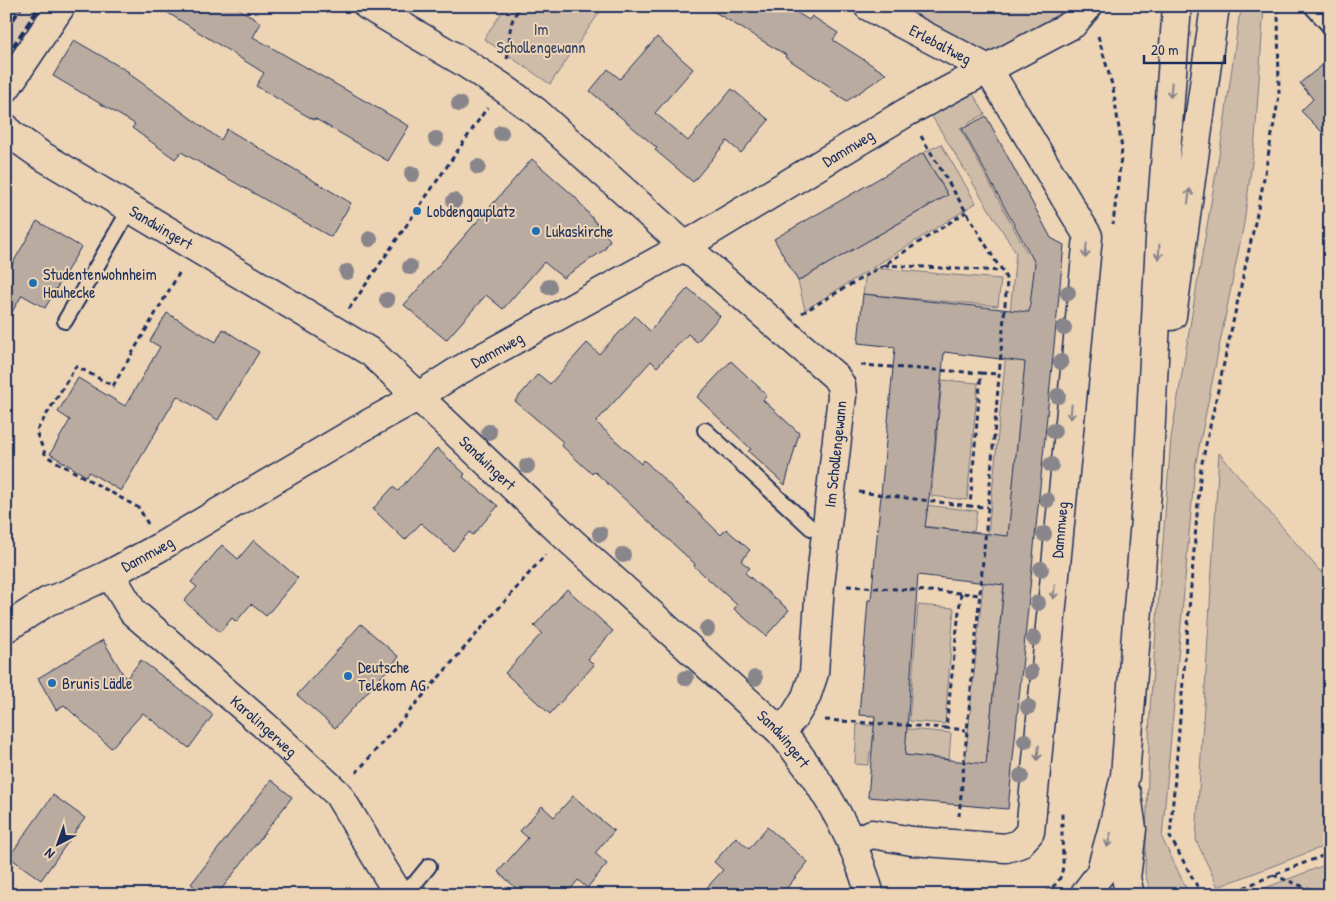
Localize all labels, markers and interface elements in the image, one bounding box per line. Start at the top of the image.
park label: Im Schollengewann [497,18,585,58]
street label: Erlebaltweg [906,19,976,70]
scale bar [1144,32,1225,64]
text: 20 m [1151,39,1178,60]
one-way arrow [1166,81,1176,97]
street label: Dammweg [818,124,878,172]
one-way arrow [1184,188,1194,204]
street label: Sandwingert [125,200,198,255]
place label: Lobdengauplatz [427,200,516,222]
marker: Lobdengauplatz [411,205,423,217]
place label: Lukaskirche [546,220,614,242]
marker: Lukaskirche [530,225,542,237]
one-way arrow [1081,242,1091,258]
one-way arrow [1154,244,1164,260]
place label: Studentenwohnheim Hauhecke [43,263,157,303]
marker: Studentenwohnheim Hauhecke [27,277,39,289]
street label: Dammweg [467,326,527,373]
street label: Im Schollengewann [818,400,852,508]
one-way arrow [1066,404,1076,420]
street label: Sandwingert [455,431,521,495]
street label: Dammweg [1046,500,1073,559]
street label: Dammweg [117,530,178,577]
one-way arrow [1049,583,1058,599]
place label: Deutsche Telekom AG [358,656,426,696]
marker: Deutsche Telekom AG [342,670,354,682]
place label: Brunis Lädle [62,672,133,694]
marker: Brunis Lädle [46,677,58,689]
street label: Karolingerweg [226,690,302,762]
street label: Sandwingert [753,705,816,772]
one-way arrow [1033,745,1043,761]
north arrow [32,818,82,868]
one-way arrow [1104,832,1114,848]
text: N [40,844,58,864]

